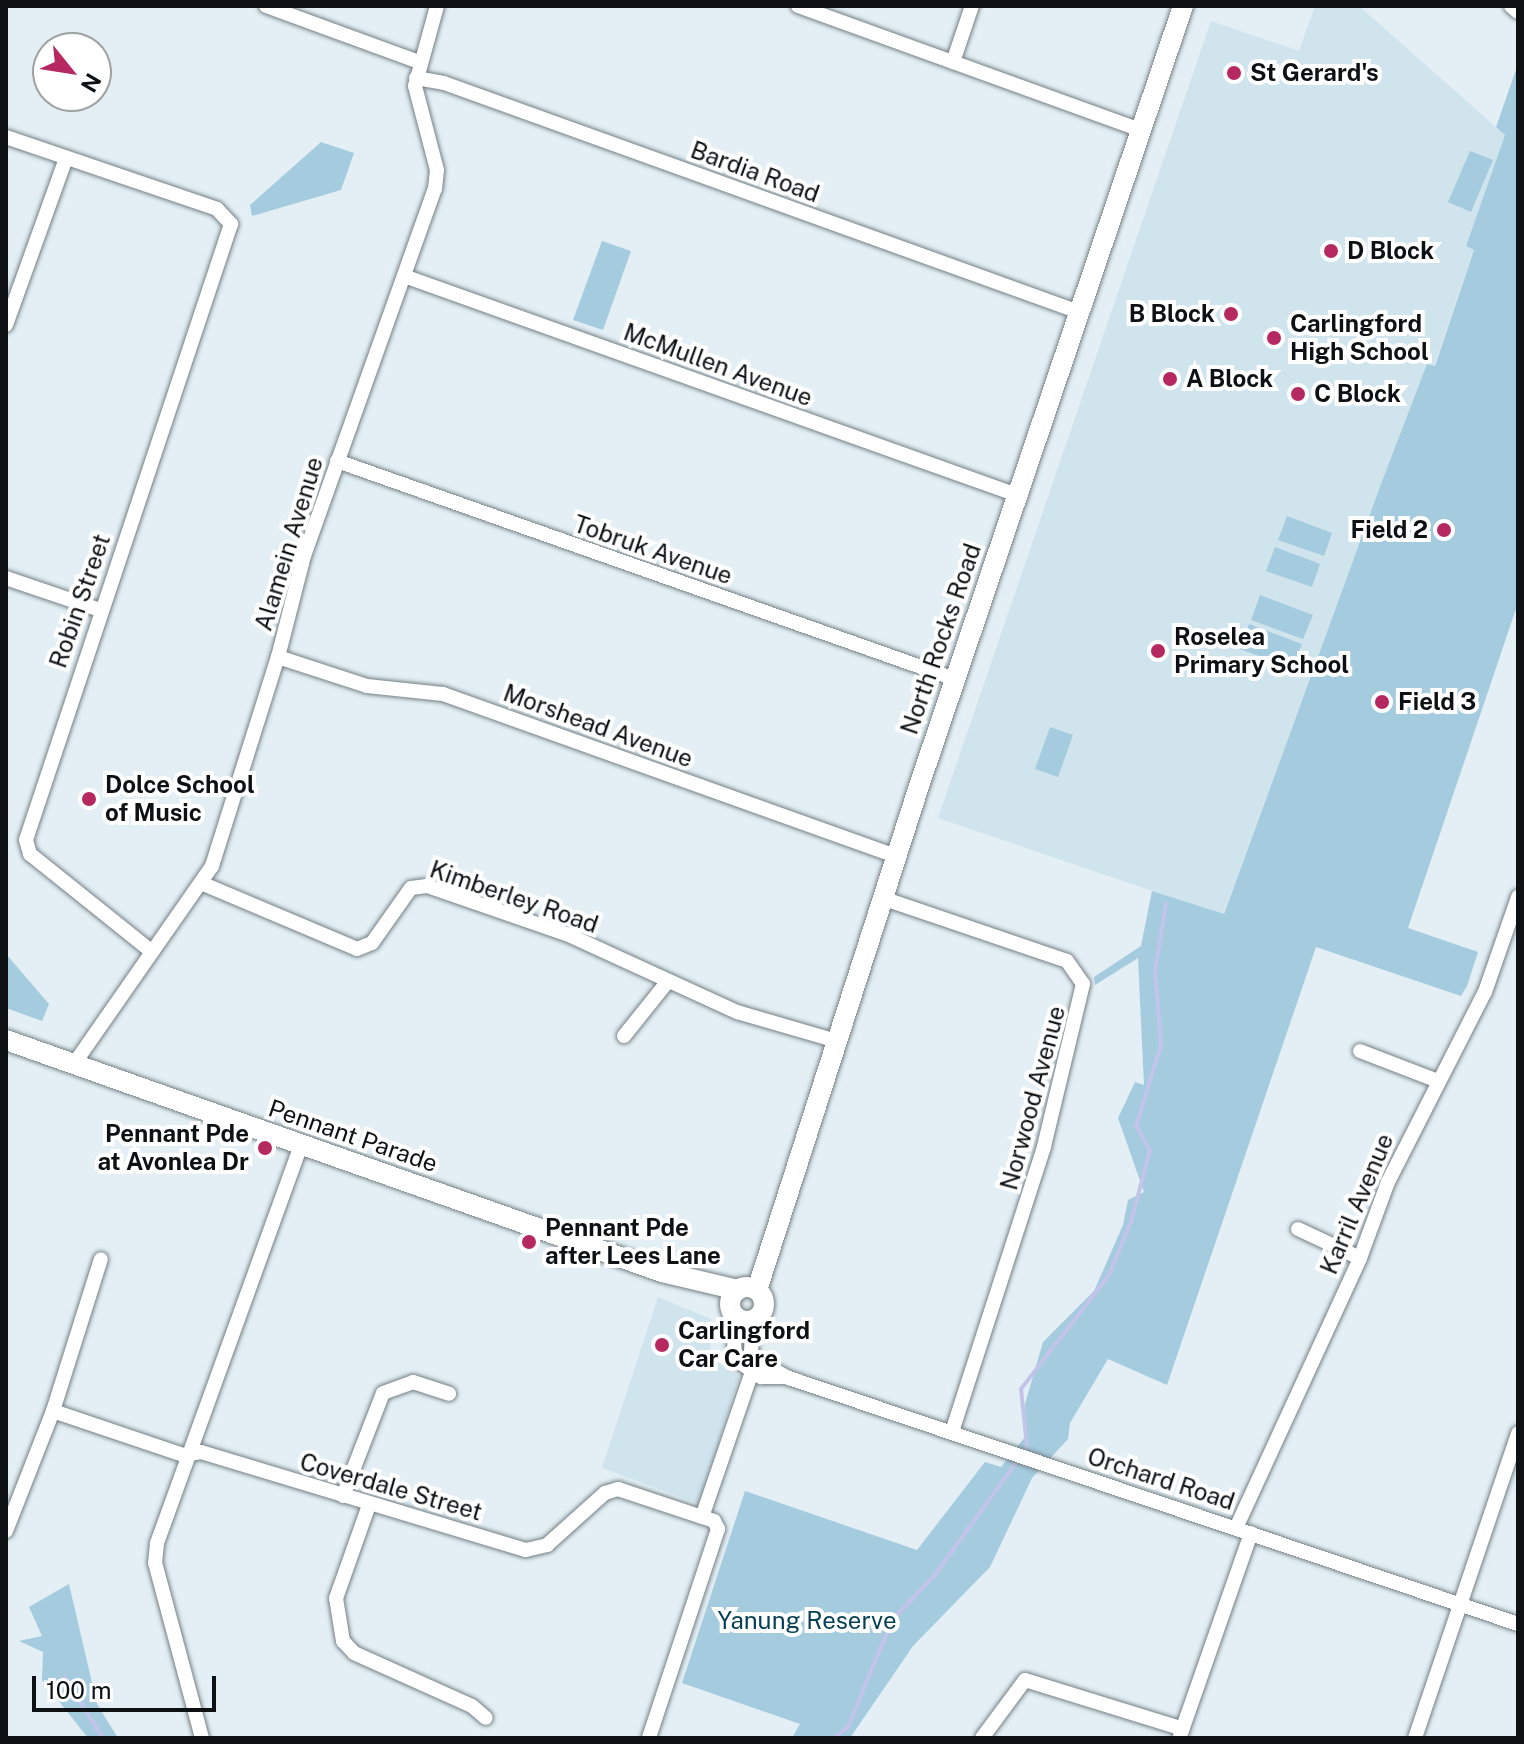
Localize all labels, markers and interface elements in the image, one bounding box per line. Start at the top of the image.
north arrow [32,32,112,112]
place label: St Gerard's [1250,59,1379,87]
marker: St Gerard's [1225,64,1243,82]
text: N [75,69,107,97]
street label: Bardia Road [687,135,823,209]
place label: D Block [1347,237,1434,265]
marker: D Block [1322,242,1340,260]
place label: B Block [1129,300,1215,328]
marker: B Block [1222,305,1240,323]
place label: Carlingford High School [1290,310,1429,366]
street label: McMullen Avenue [620,318,816,412]
marker: Carlingford High School [1265,329,1283,347]
place label: A Block [1186,365,1273,393]
marker: A Block [1161,370,1179,388]
place label: C Block [1314,380,1401,408]
marker: C Block [1289,385,1307,403]
street label: Alamein Avenue [249,454,329,634]
street label: Tobruk Avenue [570,509,736,591]
place label: Field 2 [1351,516,1428,544]
marker: Field 2 [1435,521,1453,539]
street label: Robin Street [44,530,116,672]
street label: North Rocks Road [895,540,987,738]
place label: Roselea Primary School [1174,623,1349,679]
marker: Roselea Primary School [1149,642,1167,660]
street label: Morshead Avenue [499,678,697,774]
place label: Field 3 [1398,688,1476,716]
marker: Field 3 [1373,693,1391,711]
place label: Dolce School of Music [105,771,255,827]
marker: Dolce School of Music [80,790,98,808]
street label: Kimberley Road [426,855,602,939]
street label: Norwood Avenue [995,1003,1071,1193]
street label: Pennant Parade [265,1094,441,1178]
place label: Pennant Pde at Avonlea Dr [97,1120,249,1176]
street label: Karril Avenue [1314,1129,1400,1279]
marker: Pennant Pde at Avonlea Dr [256,1139,274,1157]
place label: Pennant Pde after Lees Lane [545,1214,721,1270]
marker: Pennant Pde after Lees Lane [520,1233,538,1251]
place label: Carlingford Car Care [678,1317,810,1373]
marker: Carlingford Car Care [653,1336,671,1354]
street label: Orchard Road [1084,1442,1238,1516]
street label: Coverdale Street [297,1447,485,1527]
park label: Yanung Reserve [717,1607,897,1635]
scale bar [36,1660,220,1710]
text: 100 m [46,1676,112,1704]

